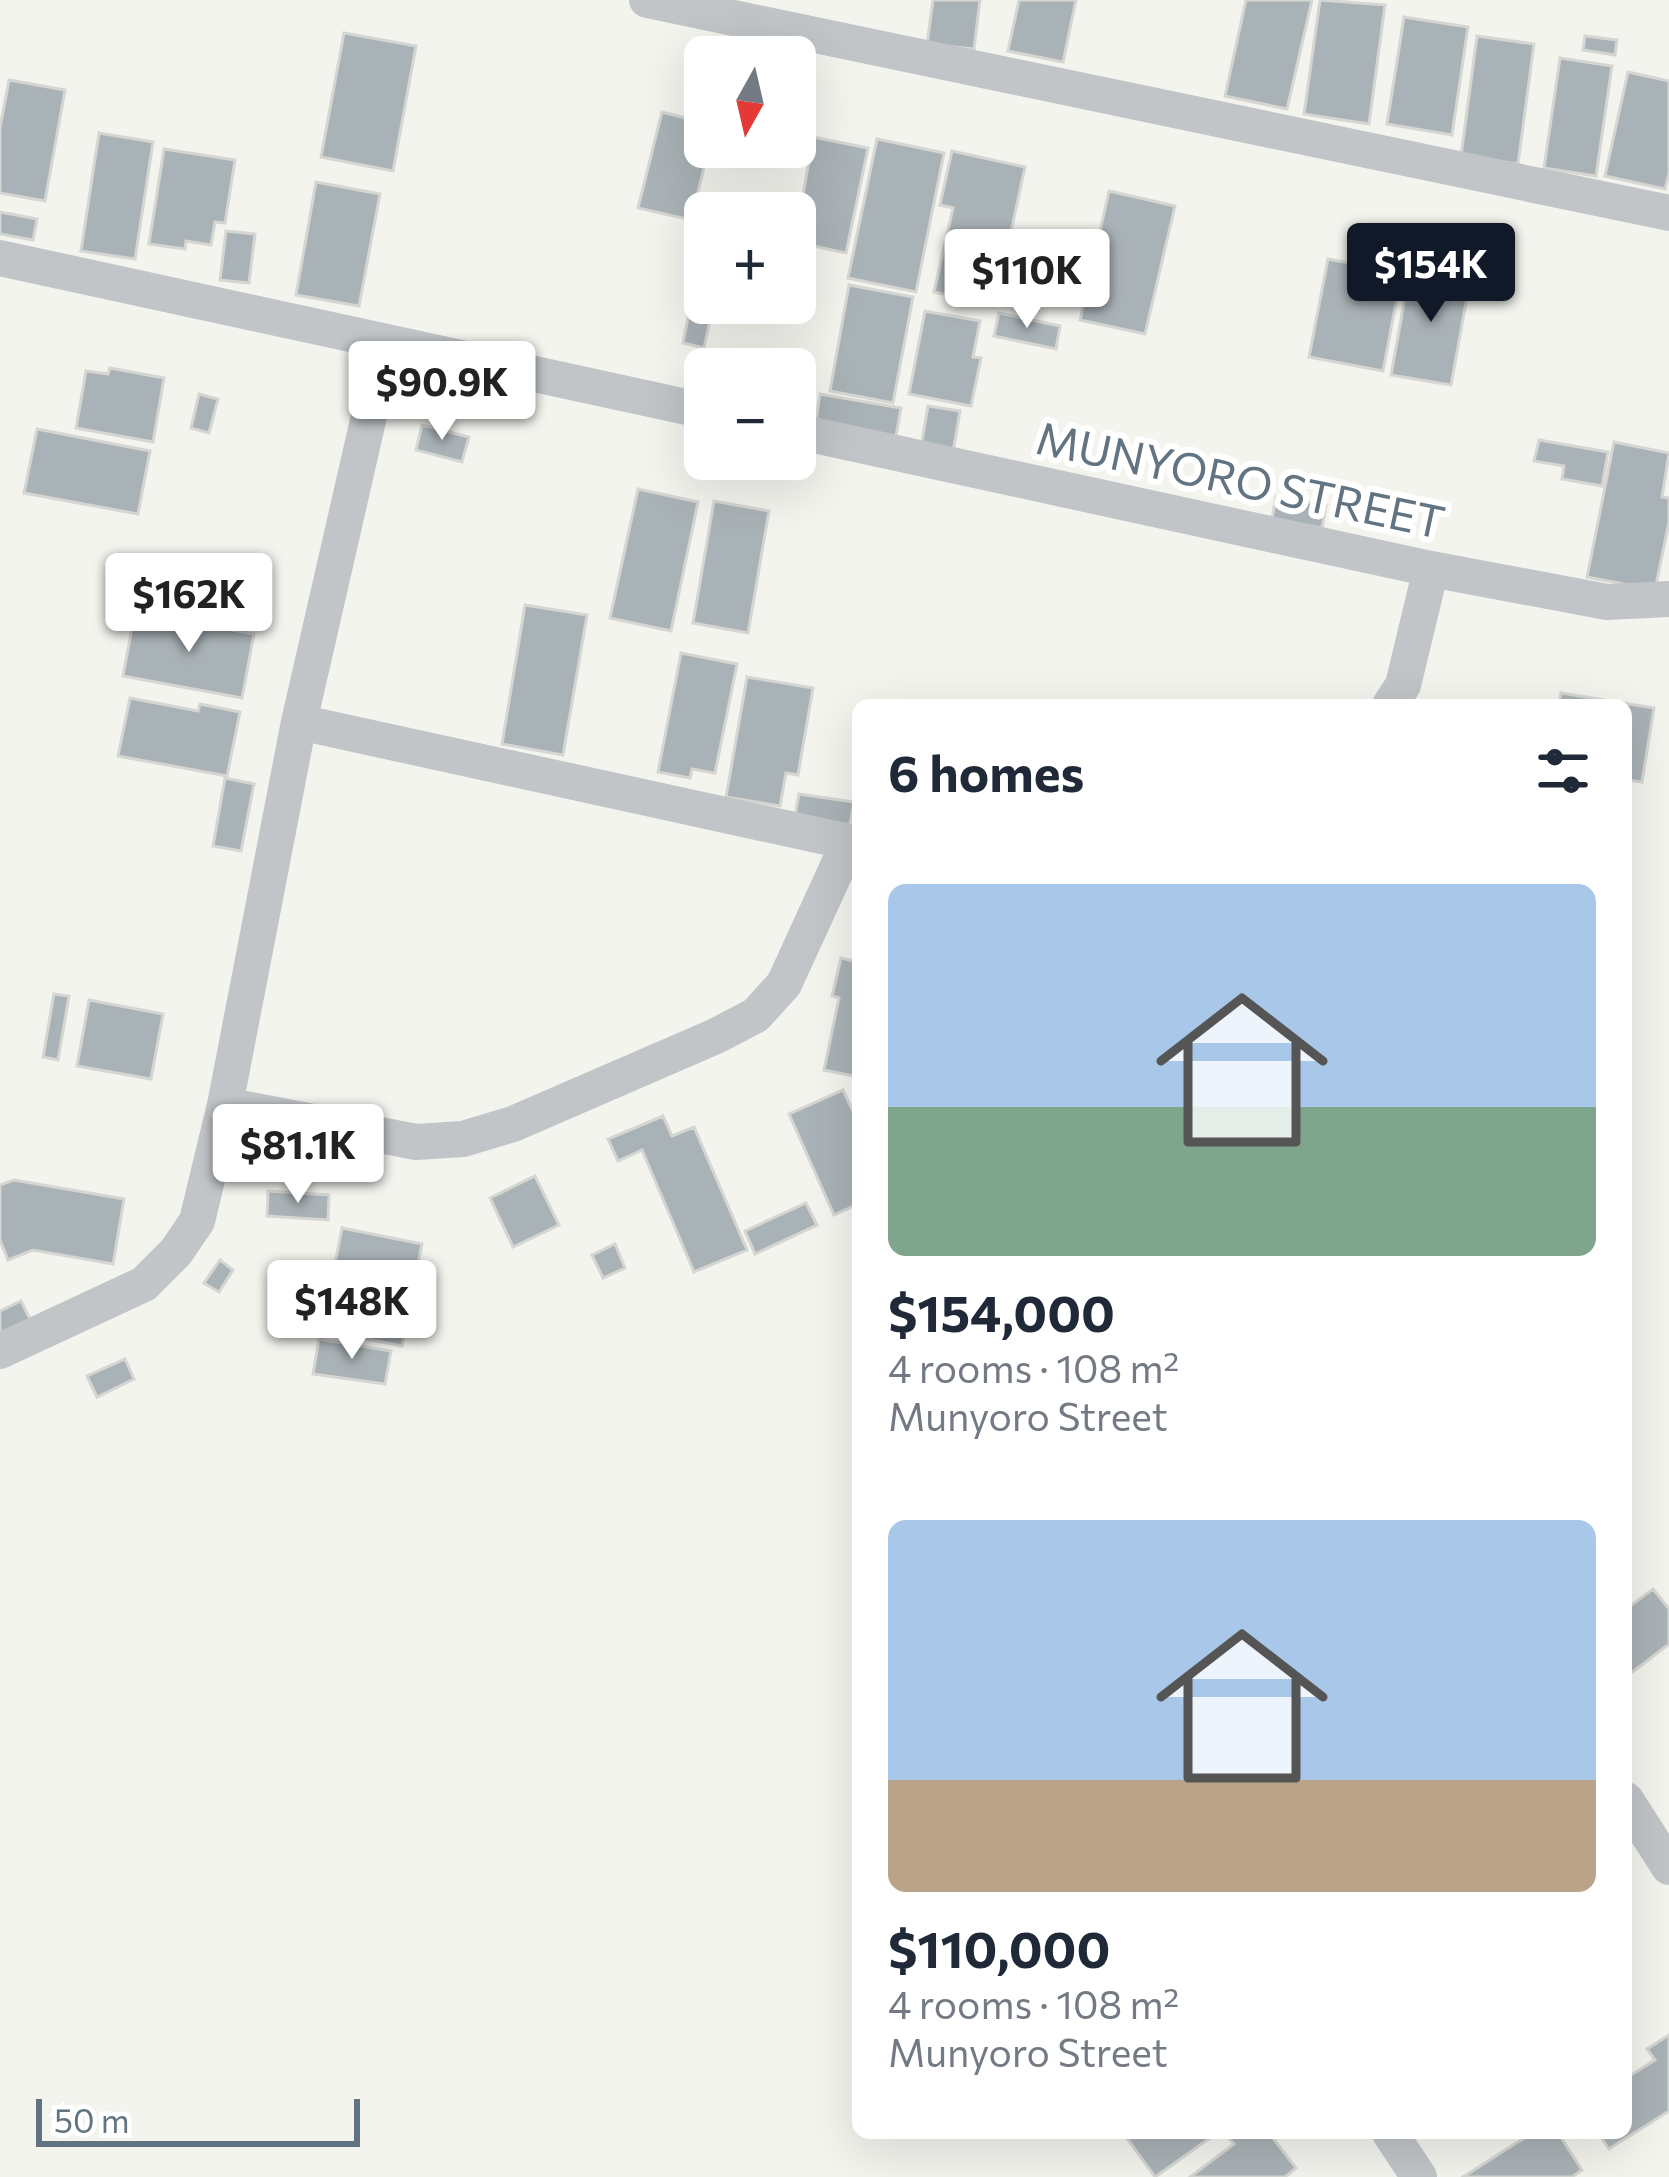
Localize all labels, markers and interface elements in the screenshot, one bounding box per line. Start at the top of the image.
north arrow [684,36,816,168]
map controls [684,36,816,480]
button: + [684,192,816,324]
pin: $154K [1347,223,1515,325]
pin: $110K [943,229,1111,331]
text: $154K [1374,238,1488,286]
text: $110K [972,244,1082,292]
pin: $90.9K [344,341,540,443]
button: − [684,348,816,480]
text: $90.9K [376,356,508,404]
street label: MUNYORO STREET [1032,408,1450,548]
pin: $162K [105,553,273,655]
text: $162K [132,568,246,616]
icon: filters [1530,738,1596,804]
text: 6 homes [888,740,1084,803]
icon: home [1134,962,1350,1178]
pin: $81.1K [200,1104,396,1206]
text: $81.1K [240,1119,356,1167]
pin: $148K [268,1260,436,1362]
text: $148K [294,1275,410,1323]
text: $154,000 [888,1280,1115,1343]
text: 4 rooms · 108 m² [888,1343,1179,1391]
text: Munyoro Street [888,1391,1168,1439]
icon: home [1134,1598,1350,1814]
text: $110,000 [888,1916,1110,1979]
text: 4 rooms · 108 m² [888,1979,1179,2027]
text: Munyoro Street [888,2027,1168,2075]
scale bar [36,2093,360,2146]
text: 50 m [54,2099,130,2140]

